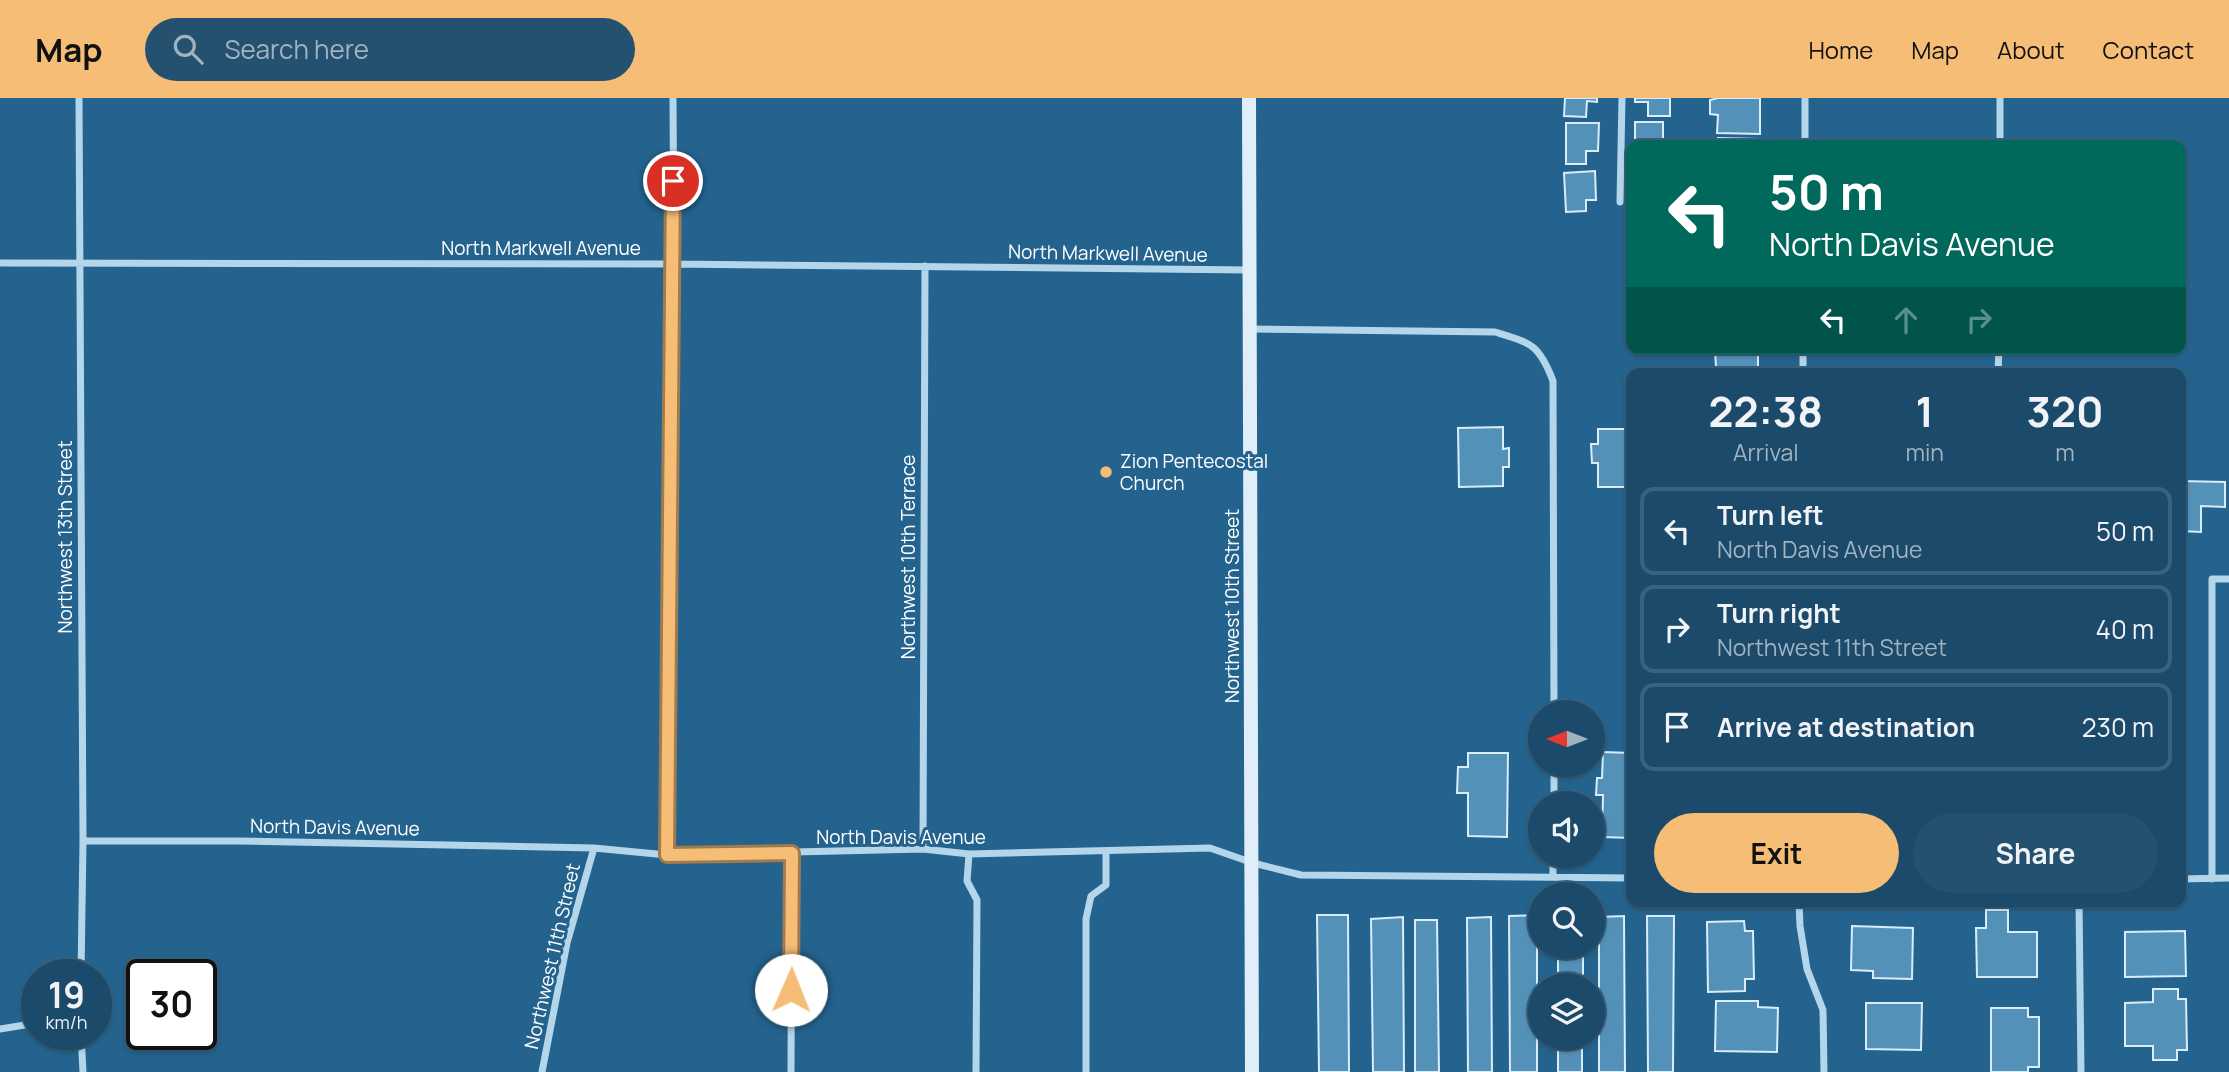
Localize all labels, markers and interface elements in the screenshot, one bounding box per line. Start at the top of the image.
search box [145,18,635,81]
text: Map [35,27,103,72]
icon: search [169,30,207,68]
text: Search here [225,31,369,67]
text: Home [1808,33,1873,66]
text: Map [1911,33,1959,66]
text: About [1997,33,2065,66]
text: Contact [2103,33,2194,66]
pin [643,151,703,211]
text: 50 m [1769,158,1884,225]
icon: arrive [654,162,692,200]
icon: left [1654,168,1745,259]
text: North Davis Avenue [1769,222,2055,266]
street label: North Markwell Avenue [441,235,641,261]
street label: North Markwell Avenue [1008,238,1208,268]
icon: left [1814,301,1852,339]
icon: ahead [1887,301,1925,339]
icon: right [1960,301,1998,339]
text: 22:38 [1708,382,1823,440]
text: 1 [1916,382,1934,440]
text: 320 [2026,382,2104,440]
text: Arrival [1733,436,1799,468]
text: min [1905,436,1944,468]
text: m [2055,436,2075,468]
street label: Northwest 13th Street [52,440,78,634]
place label: Zion Pentecostal Church [1120,448,1268,496]
street label: Northwest 10th Terrace [895,455,921,659]
marker: Zion Pentecostal Church [1098,464,1114,480]
text: Turn left [1717,497,1824,533]
street label: Northwest 10th Street [1219,509,1245,703]
icon: left [1658,512,1696,550]
text: 50 m [2096,513,2154,549]
text: North Davis Avenue [1717,533,1922,565]
text: Turn right [1717,595,1841,631]
icon: right [1658,610,1696,648]
text: 40 m [2096,611,2154,647]
text: Northwest 11th Street [1717,631,1947,663]
north arrow [1528,700,1605,777]
map controls [1528,700,1605,1050]
icon: arrive [1658,708,1696,746]
text: Arrive at destination [1717,709,1975,745]
text: 230 m [2082,709,2154,745]
button: sound [1528,791,1605,868]
street label: North Davis Avenue [250,813,420,841]
button: Exit [1654,813,1899,893]
button: Share [1913,813,2158,893]
street label: North Davis Avenue [816,824,986,850]
street label: Northwest 11th Street [518,861,586,1051]
button: search [1528,882,1605,959]
position arrow [754,953,828,1027]
speed limit sign: 30 [126,959,217,1050]
text: 19 [48,971,85,1019]
button: layers [1528,973,1605,1050]
text: km/h [46,1010,87,1034]

